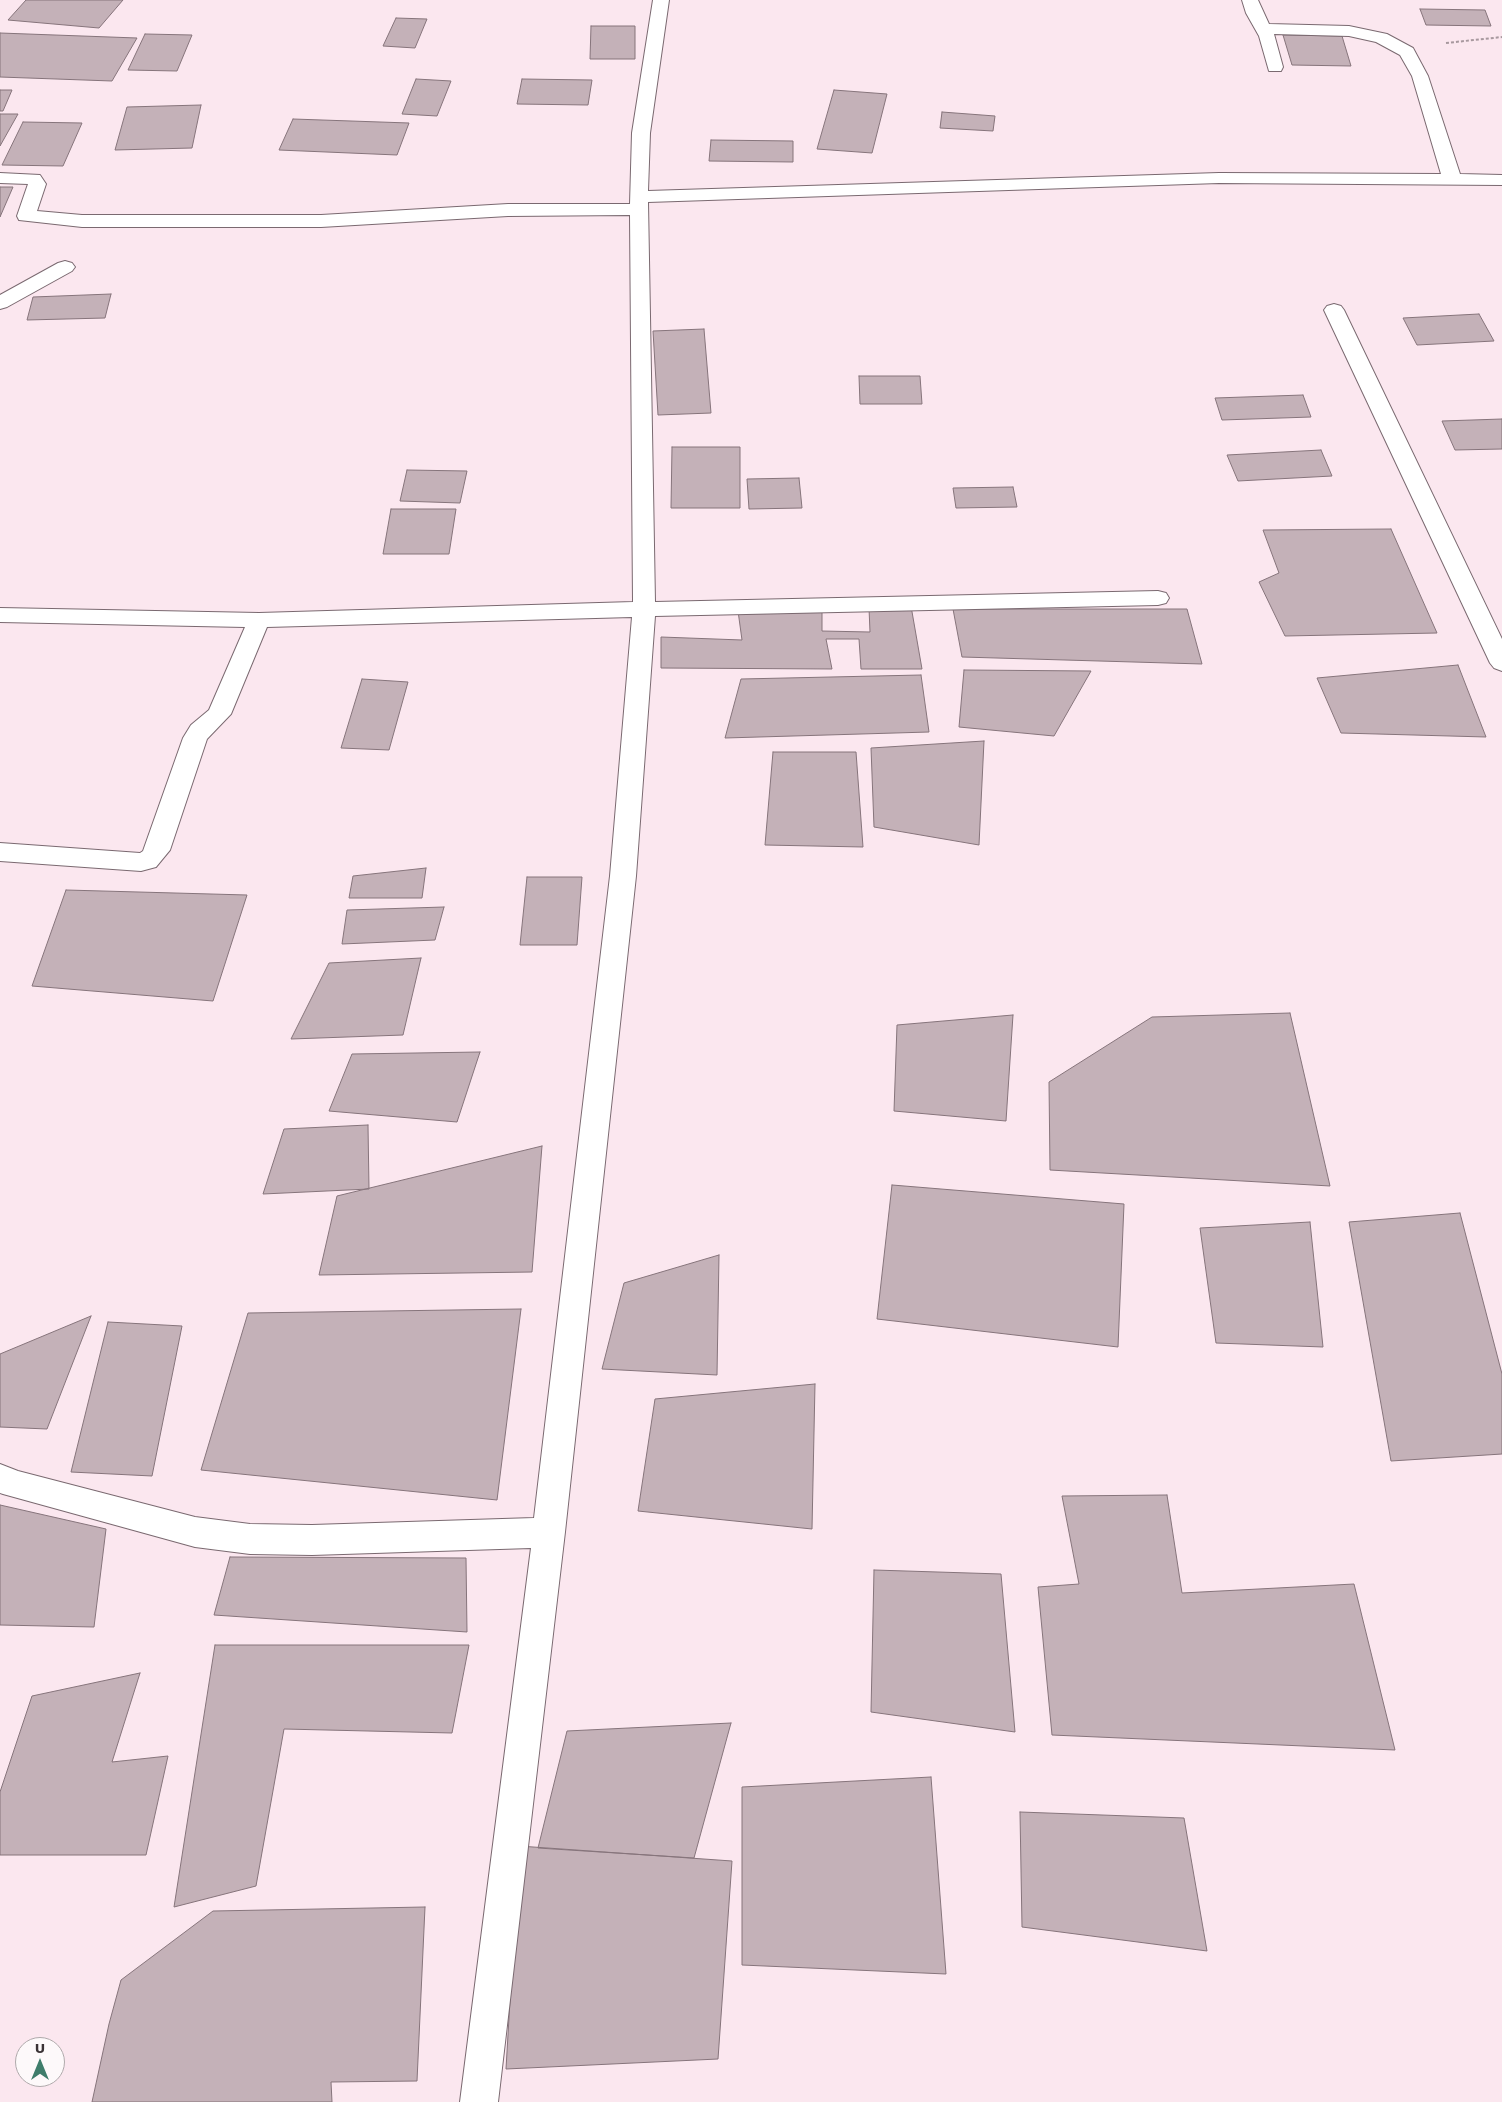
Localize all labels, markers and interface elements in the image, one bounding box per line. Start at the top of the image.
north arrow [15,2037,65,2087]
text: U [35,2040,45,2056]

